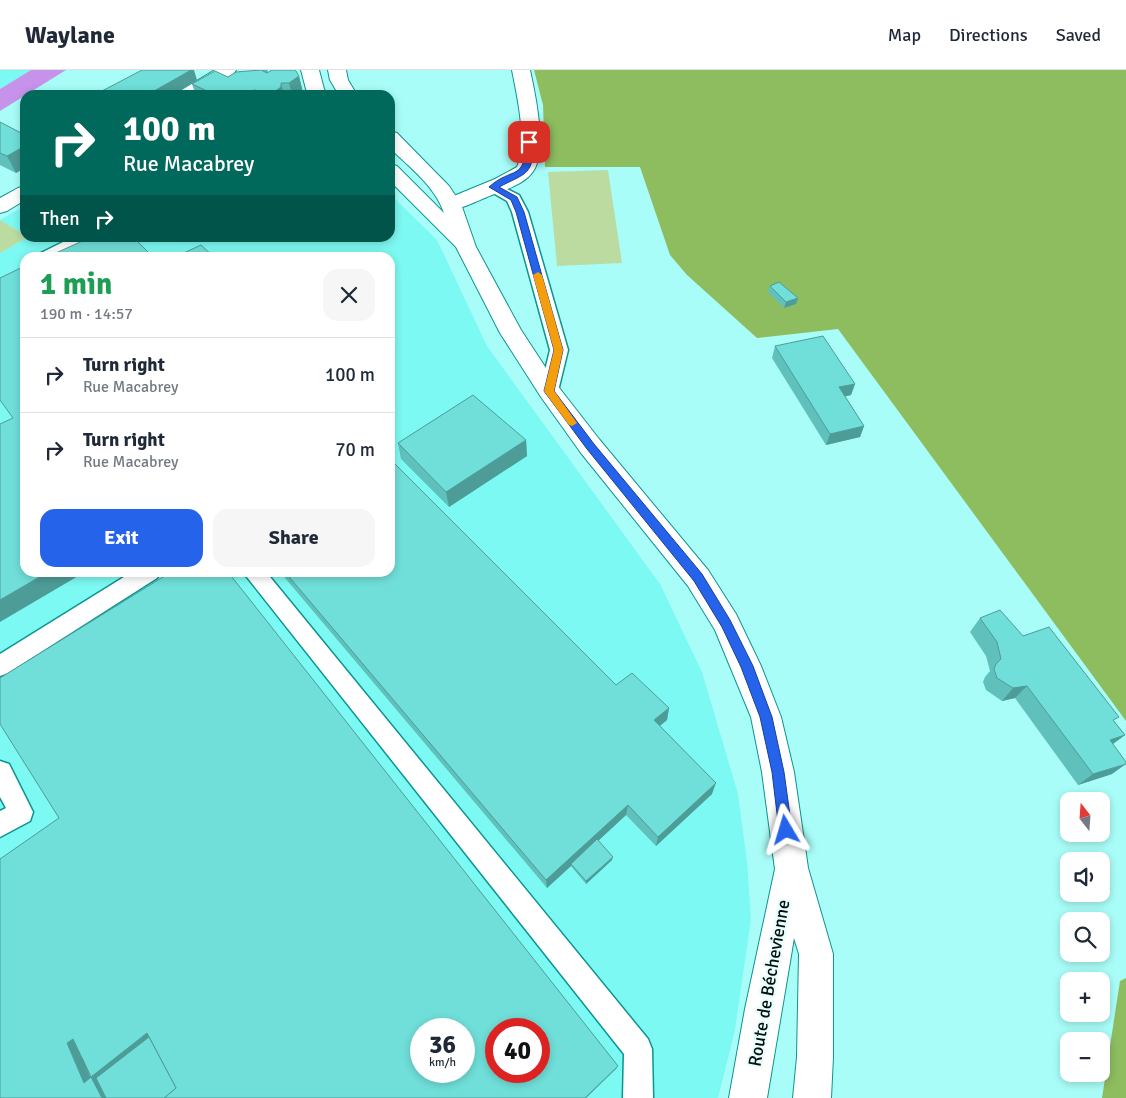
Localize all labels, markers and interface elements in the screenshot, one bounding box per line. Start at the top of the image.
text: Waylane [25,20,115,50]
text: Map [888,24,921,46]
text: Directions [949,24,1028,46]
text: Saved [1056,24,1101,46]
text: 100 m [123,107,216,150]
icon: right [40,110,105,175]
pin [508,121,550,163]
icon: arrive [515,128,543,156]
text: Rue Macabrey [123,150,254,177]
icon: right [90,205,118,233]
text: Then [40,207,80,231]
text: 1 min [40,266,112,303]
button: close [323,269,375,321]
text: 190 m · 14:57 [40,304,133,324]
text: Turn right [83,353,165,377]
icon: right [40,361,68,389]
text: 100 m [325,363,375,387]
text: Rue Macabrey [83,377,178,397]
text: Turn right [83,428,165,452]
icon: right [40,436,68,464]
text: 70 m [335,438,375,462]
text: Rue Macabrey [83,452,178,472]
button: Exit [40,509,203,567]
button: Share [213,509,375,567]
north arrow [1060,792,1110,842]
map controls [1060,792,1110,1082]
position arrow [759,803,811,855]
button: sound [1060,852,1110,902]
street label: Route de Béchevienne [744,898,794,1068]
button: search [1060,912,1110,962]
button: + [1060,972,1110,1022]
speed limit sign: 40 [485,1018,550,1083]
text: 36 [429,1029,456,1060]
button: − [1060,1032,1110,1082]
text: km/h [429,1055,456,1070]

